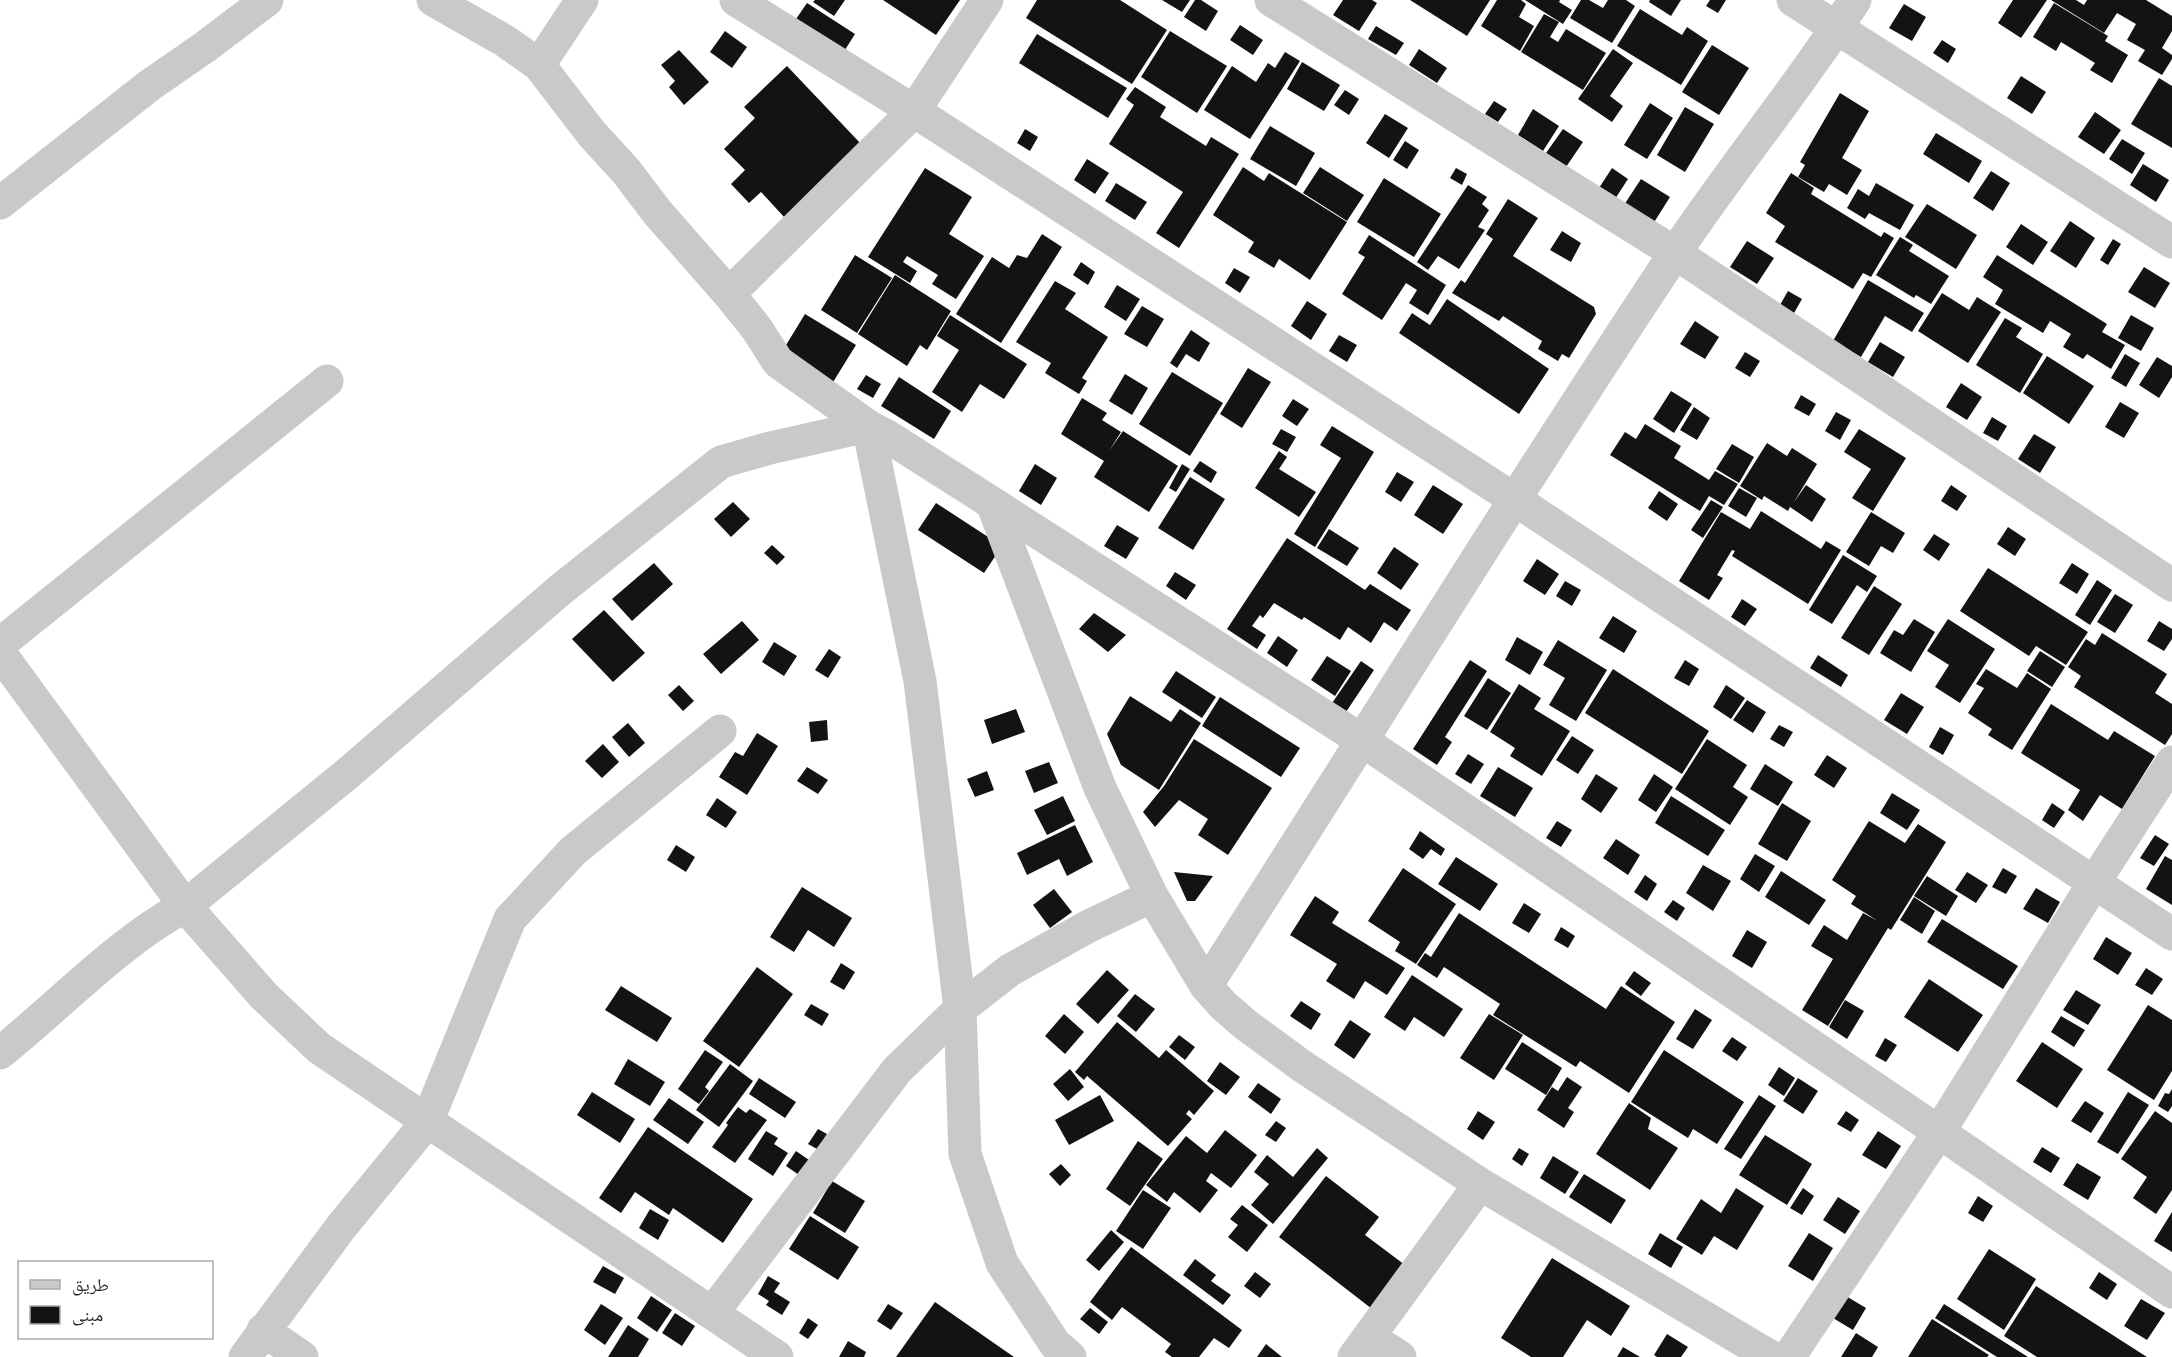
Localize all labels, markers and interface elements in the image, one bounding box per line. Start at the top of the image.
legend [18,1261,213,1339]
text: طريق [72,1272,109,1296]
text: مبنى [72,1302,103,1326]

